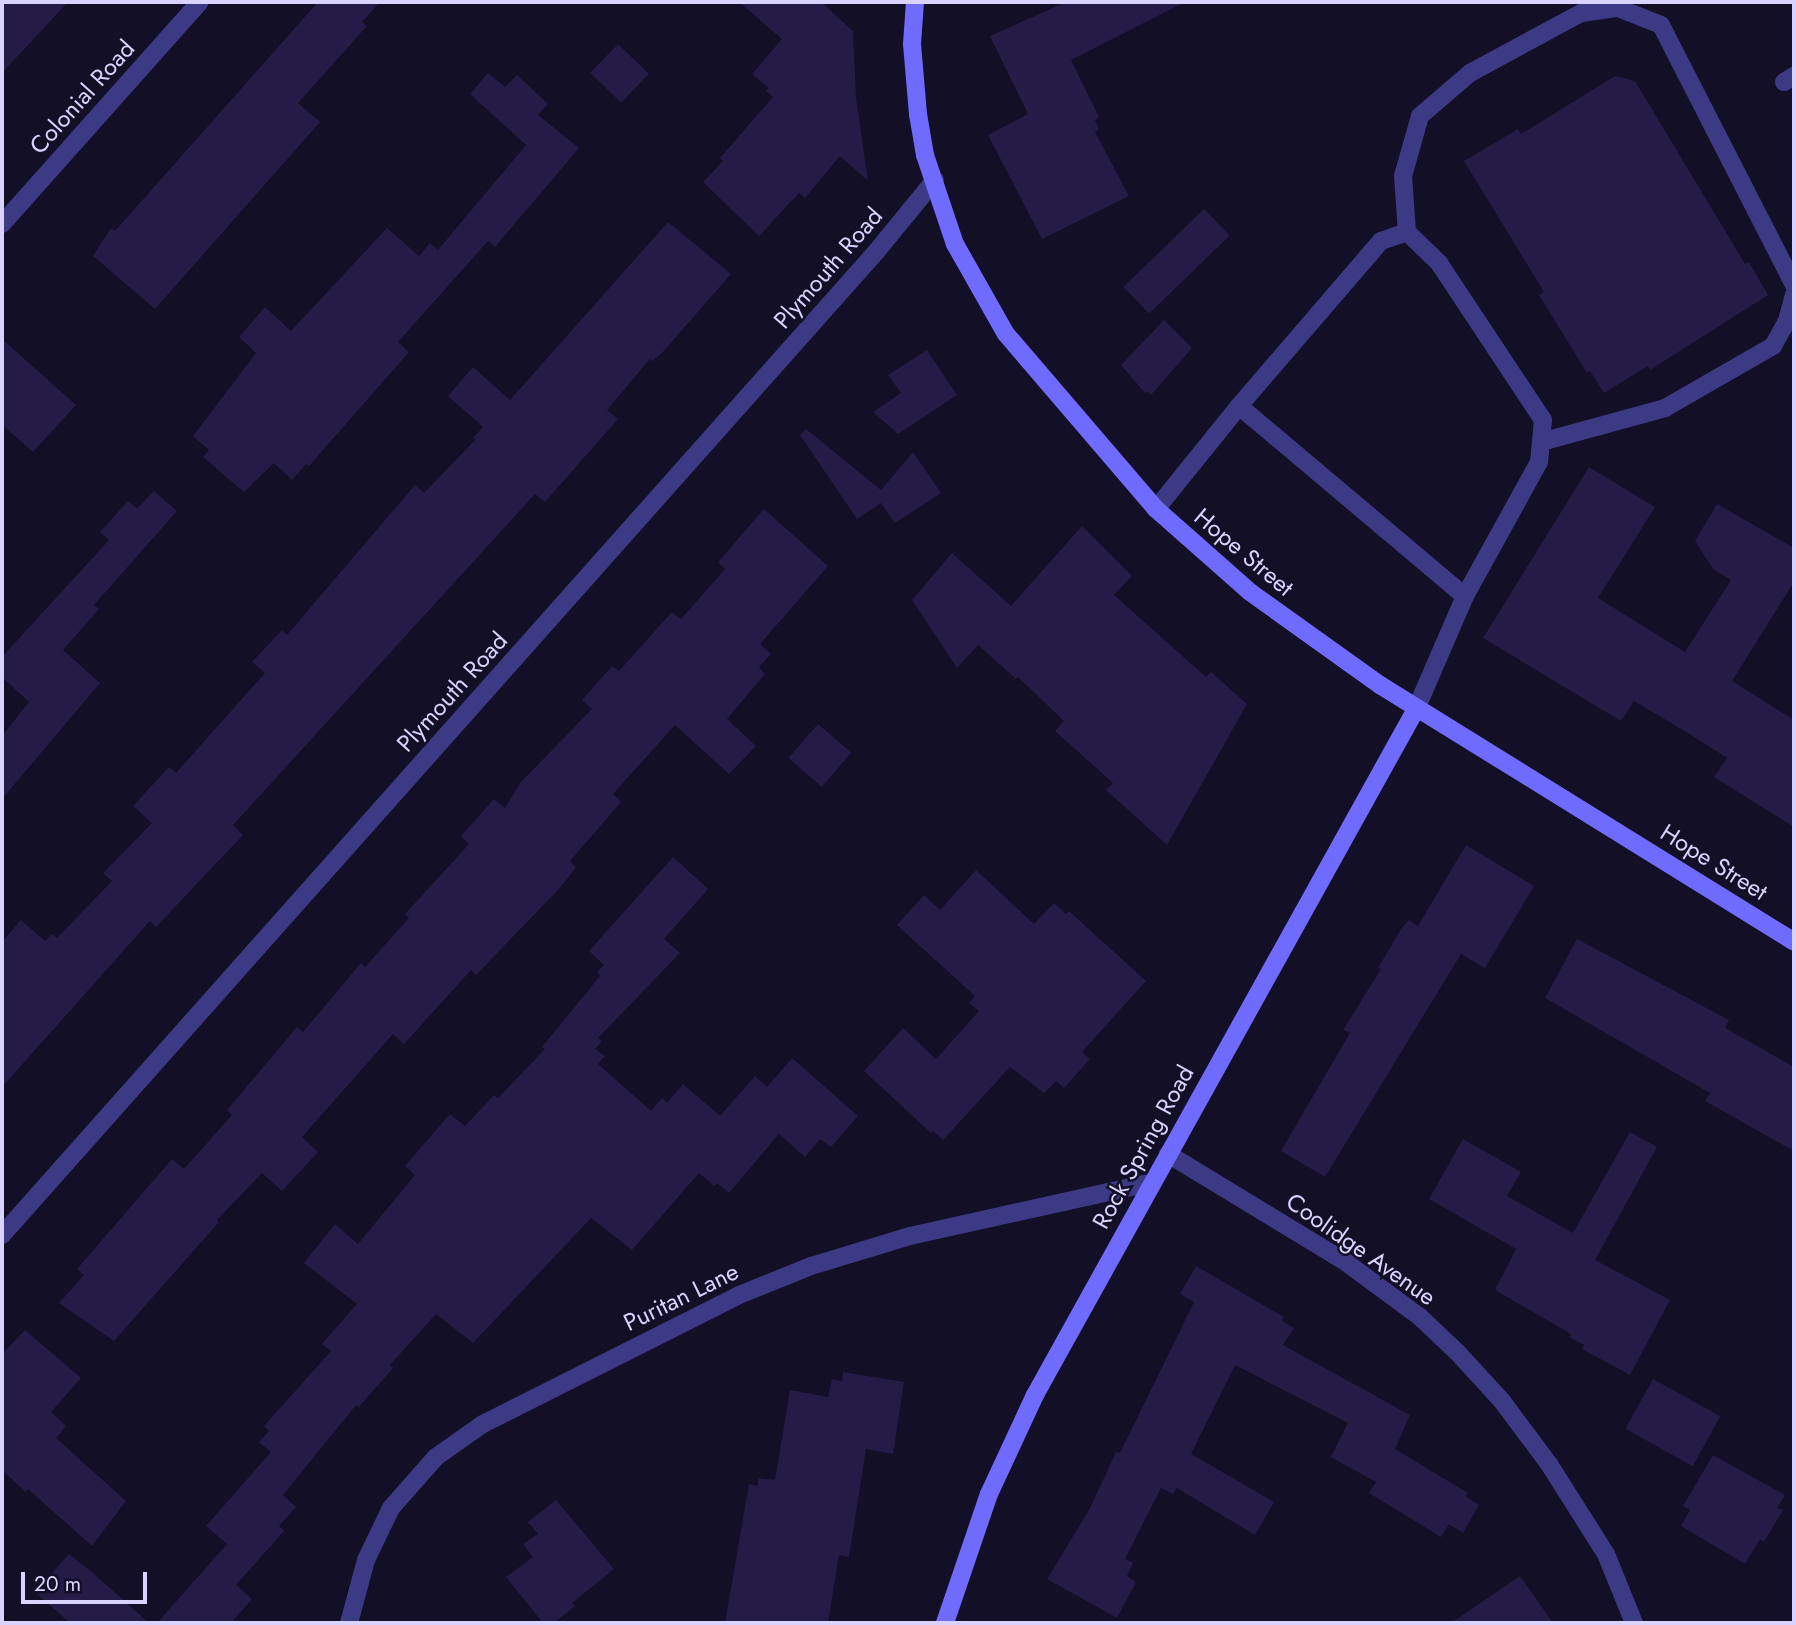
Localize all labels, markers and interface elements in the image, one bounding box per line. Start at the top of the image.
street label: Colonial Road [23,34,141,160]
street label: Plymouth Road [768,202,888,334]
street label: Hope Street [1188,502,1300,602]
street label: Plymouth Road [391,626,513,758]
street label: Hope Street [1655,818,1773,906]
street label: Rock Spring Road [1086,1060,1200,1234]
street label: Coolidge Avenue [1281,1187,1441,1311]
street label: Puritan Lane [619,1257,743,1337]
scale bar [24,1558,150,1602]
text: 20 m [34,1569,81,1599]

